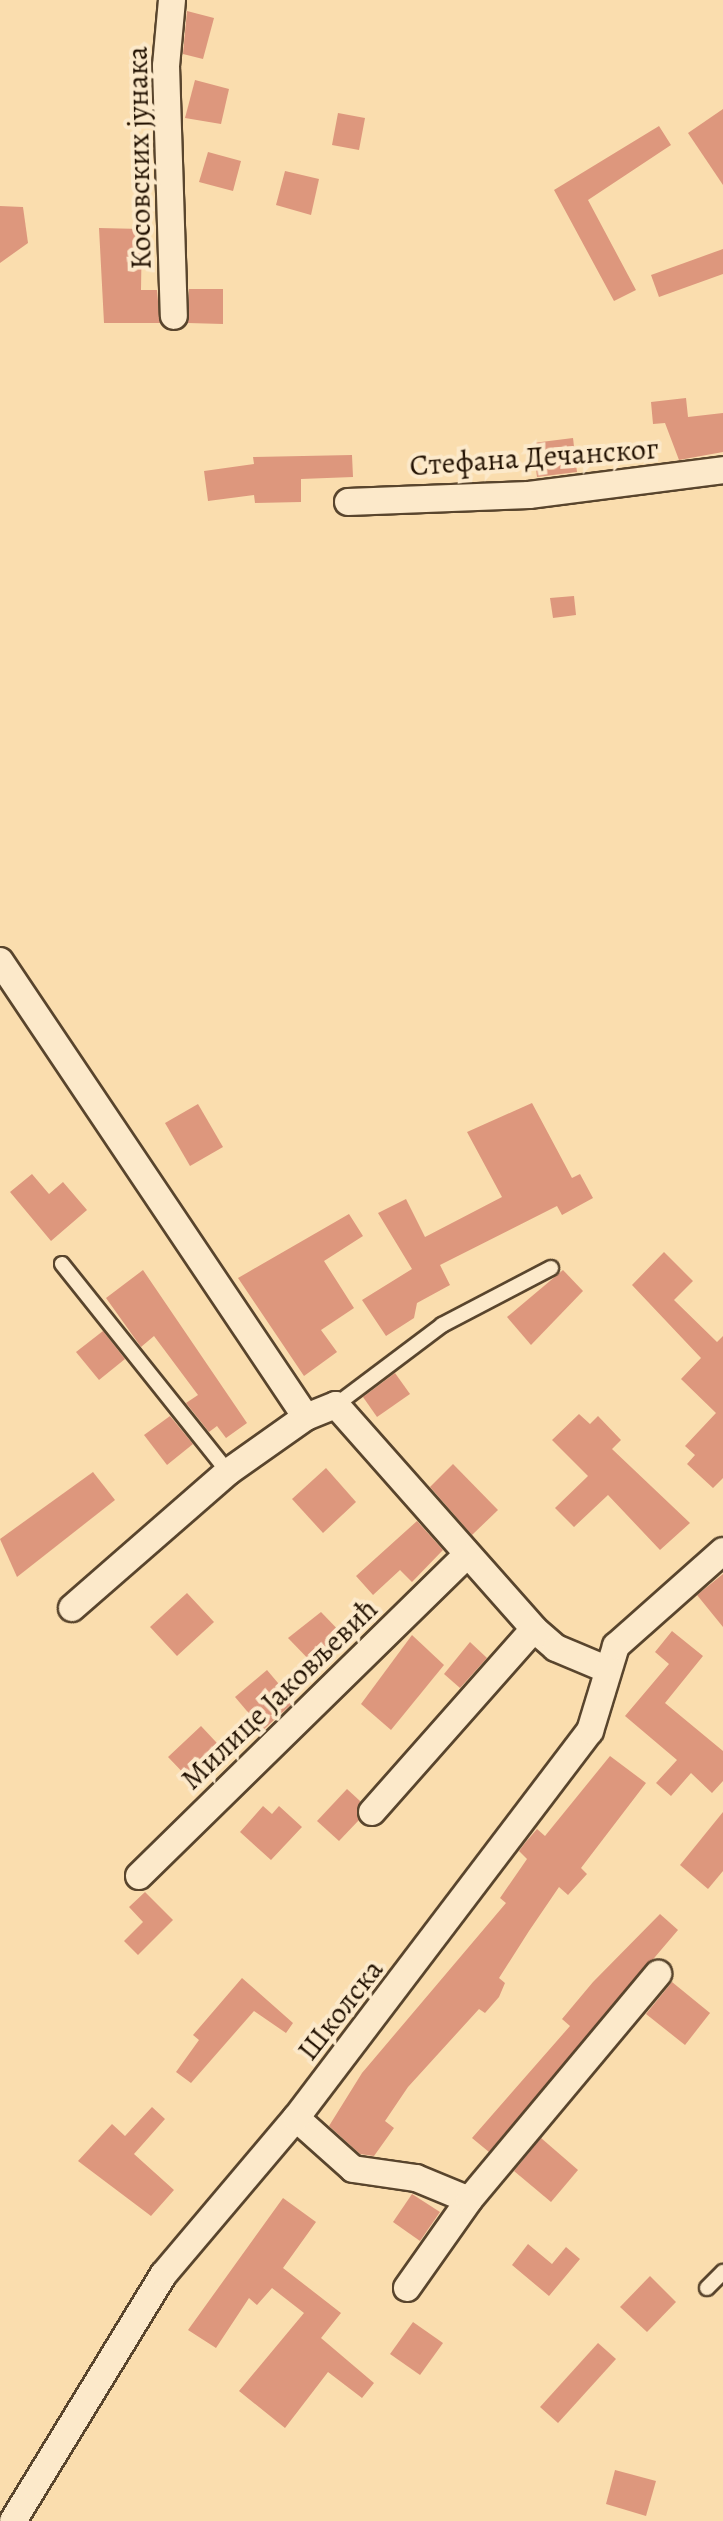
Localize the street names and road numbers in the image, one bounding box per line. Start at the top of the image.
street label: Косовских јунака [119,46,159,270]
street label: Стефана Дечанског [408,430,660,484]
street label: Милице Јаковљевић [173,1591,385,1797]
street label: Школска [289,1952,391,2068]

